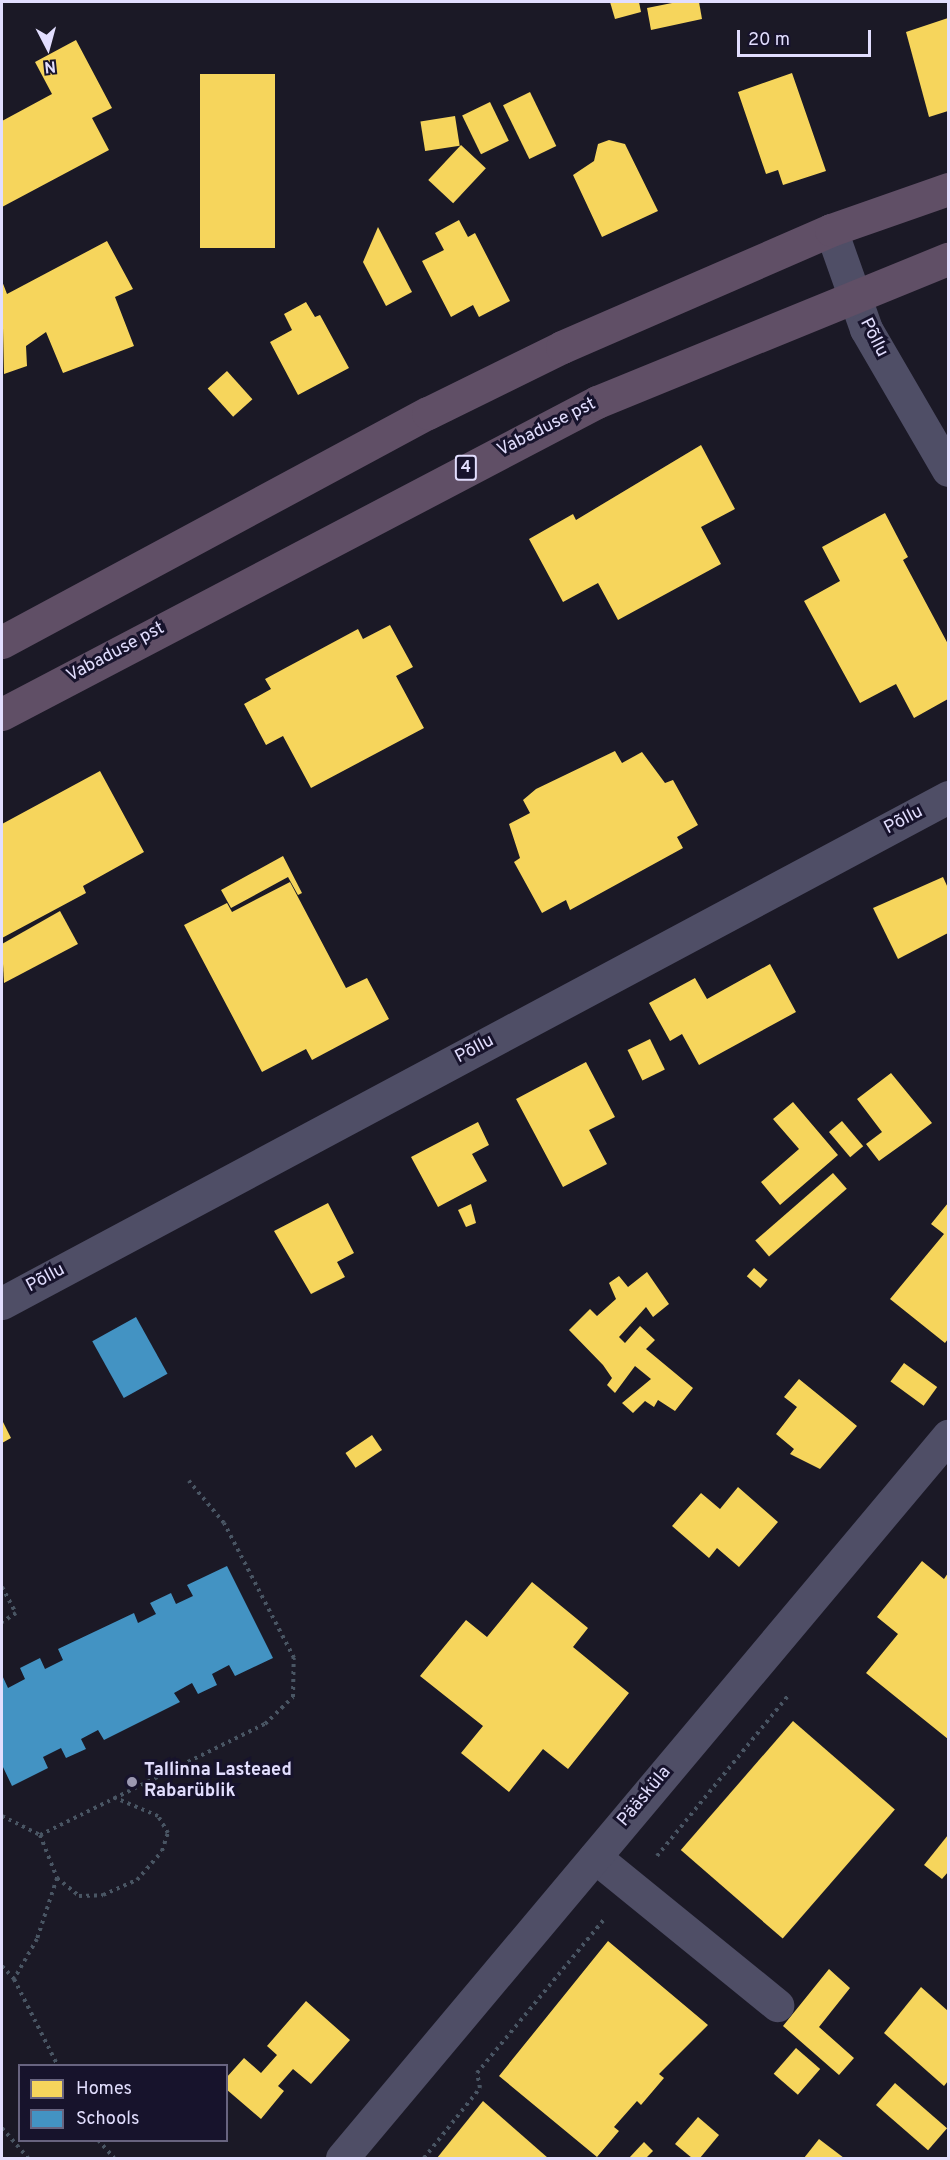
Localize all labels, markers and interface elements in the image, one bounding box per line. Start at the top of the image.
north arrow [18,18,78,78]
scale bar [740,18,874,56]
text: 20 m [748,29,790,52]
text: N [43,55,57,76]
street label: Põllu [854,315,892,361]
street label: Vabaduse pst [494,394,600,462]
road number: 4 [454,455,478,481]
street label: Vabaduse pst [63,618,169,688]
street label: Põllu [881,802,927,840]
street label: Põllu [452,1031,498,1069]
street label: Põllu [23,1260,69,1298]
place label: Tallinna Lasteaed Rabarüblik [144,1761,292,1804]
street label: Pääsküla [614,1762,676,1832]
marker: Tallinna Lasteaed Rabarüblik [125,1775,139,1789]
legend [18,2064,228,2142]
text: Homes [76,2078,132,2101]
text: Schools [76,2108,139,2131]

